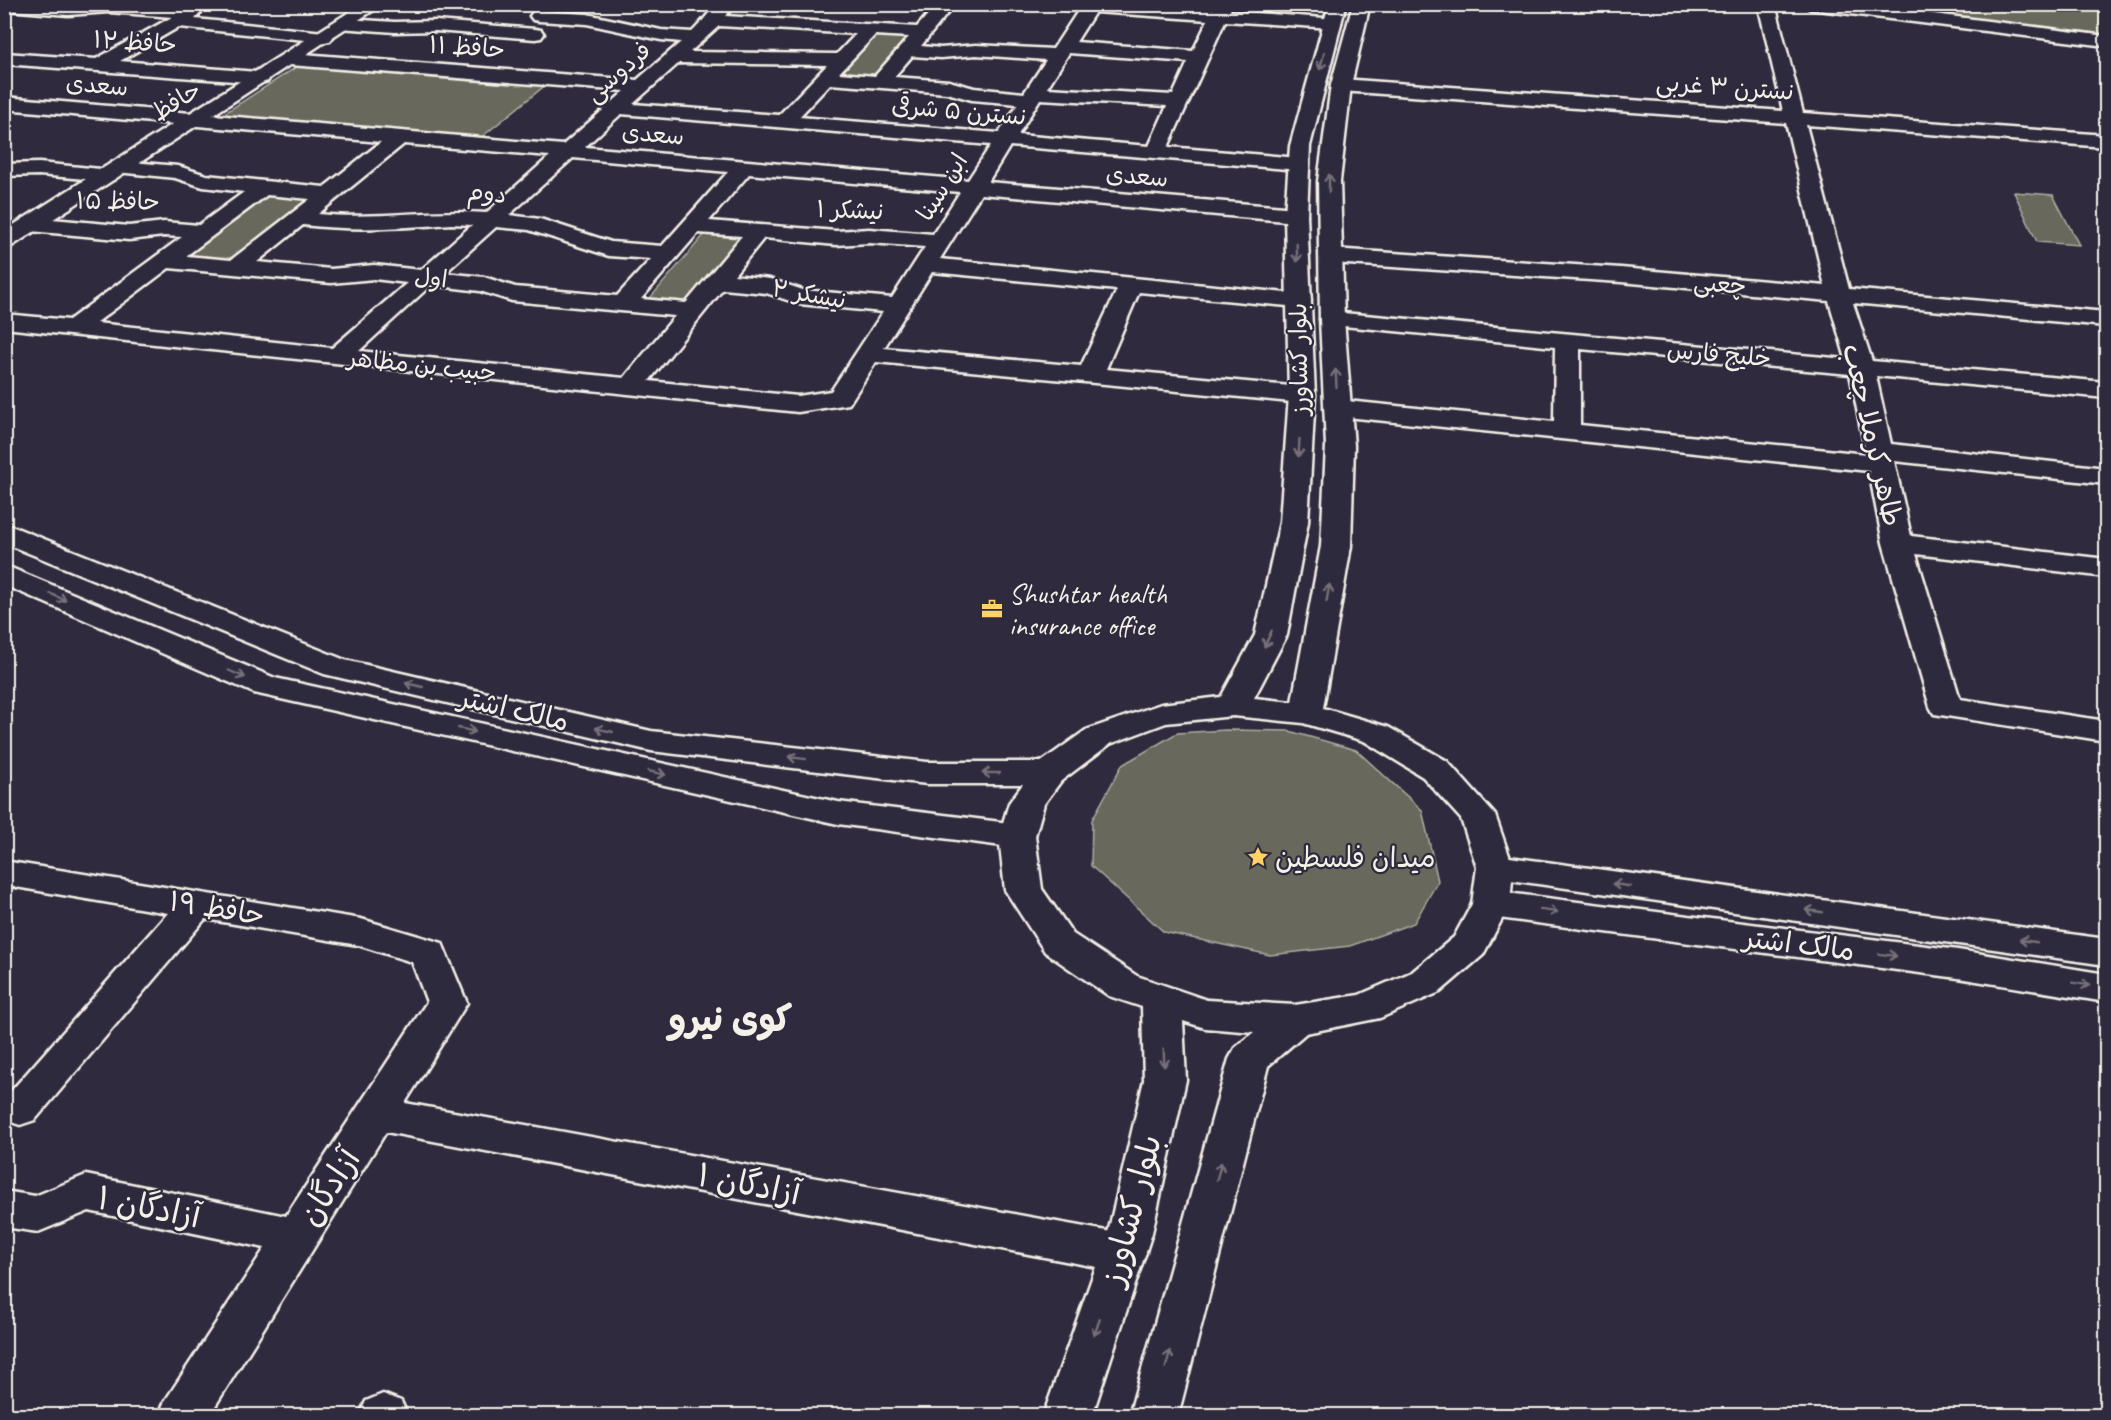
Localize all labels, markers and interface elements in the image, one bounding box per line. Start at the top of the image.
street label: حافظ ۱۲ [92,24,178,60]
street label: حافظ ۱۱ [428,29,506,65]
street label: فردوسی [579,35,657,109]
one-way arrow [1316,51,1328,70]
street label: سعدی [65,67,129,103]
street label: نسترن ۳ غربی [1655,67,1795,107]
street label: حافظ [146,74,206,128]
street label: نسترن ۵ شرقی [890,90,1028,132]
street label: سعدی [621,116,685,152]
street label: ابن سینا [910,148,974,226]
street label: سعدی [1105,158,1169,194]
one-way arrow [1323,174,1335,194]
street label: دوم [466,176,508,214]
street label: حافظ ۱۵ [76,185,160,217]
street label: نیشکر ۱ [816,194,884,226]
one-way arrow [1292,242,1303,262]
street label: اول [413,261,449,295]
street label: چعبی [1692,267,1748,301]
street label: نیشکر ۲ [770,273,848,315]
street label: بلوار کشاورز [1283,303,1315,417]
street label: خلیج فارس [1666,334,1772,374]
street label: طاهر کرملا چعب [1835,340,1911,530]
street label: حبیب بن مظاهر [344,342,498,388]
one-way arrow [1330,369,1341,389]
one-way arrow [1293,437,1304,457]
place label: Shushtar health insurance office [1009,576,1167,643]
one-way arrow [1323,584,1334,604]
one-way arrow [49,593,67,604]
office icon: Shushtar health insurance office [980,597,1004,621]
one-way arrow [1262,630,1273,648]
one-way arrow [228,669,246,680]
one-way arrow [405,679,424,690]
street label: مالک اشتر [454,679,572,739]
one-way arrow [595,723,614,735]
one-way arrow [457,725,476,737]
one-way arrow [787,752,807,763]
one-way arrow [981,767,1001,779]
one-way arrow [647,768,667,779]
place label: میدان فلسطین [1275,840,1436,875]
place icon: میدان فلسطین [1246,845,1270,869]
one-way arrow [1611,879,1631,890]
street label: حافظ ۱۹ [167,883,267,933]
one-way arrow [1539,906,1559,917]
one-way arrow [1804,906,1824,917]
street label: مالک اشتر [1739,920,1857,968]
one-way arrow [2018,936,2038,947]
one-way arrow [1878,950,1898,961]
one-way arrow [2071,979,2091,990]
district label: کوی نیرو [665,996,792,1042]
one-way arrow [1158,1047,1169,1067]
street label: بلوار کشاورز [1090,1130,1171,1293]
street label: آزادگان [288,1139,371,1234]
street label: آزادگان ۱ [694,1153,806,1215]
one-way arrow [1214,1162,1225,1181]
street label: آزادگان ۱ [94,1176,206,1238]
one-way arrow [1091,1317,1102,1336]
one-way arrow [1163,1350,1174,1369]

